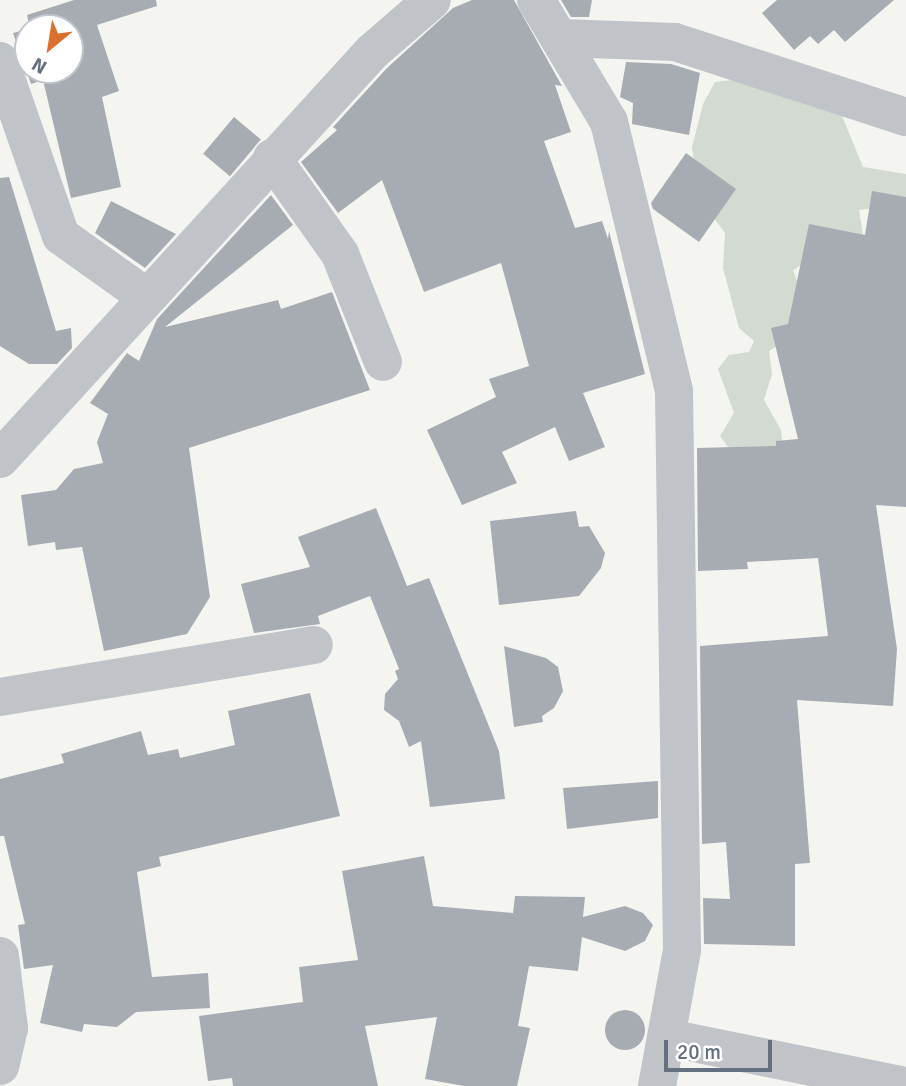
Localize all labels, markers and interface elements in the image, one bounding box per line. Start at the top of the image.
north arrow [14,14,84,84]
text: N [28,52,51,79]
scale bar [668,1026,776,1070]
text: 20 m [677,1039,721,1065]

